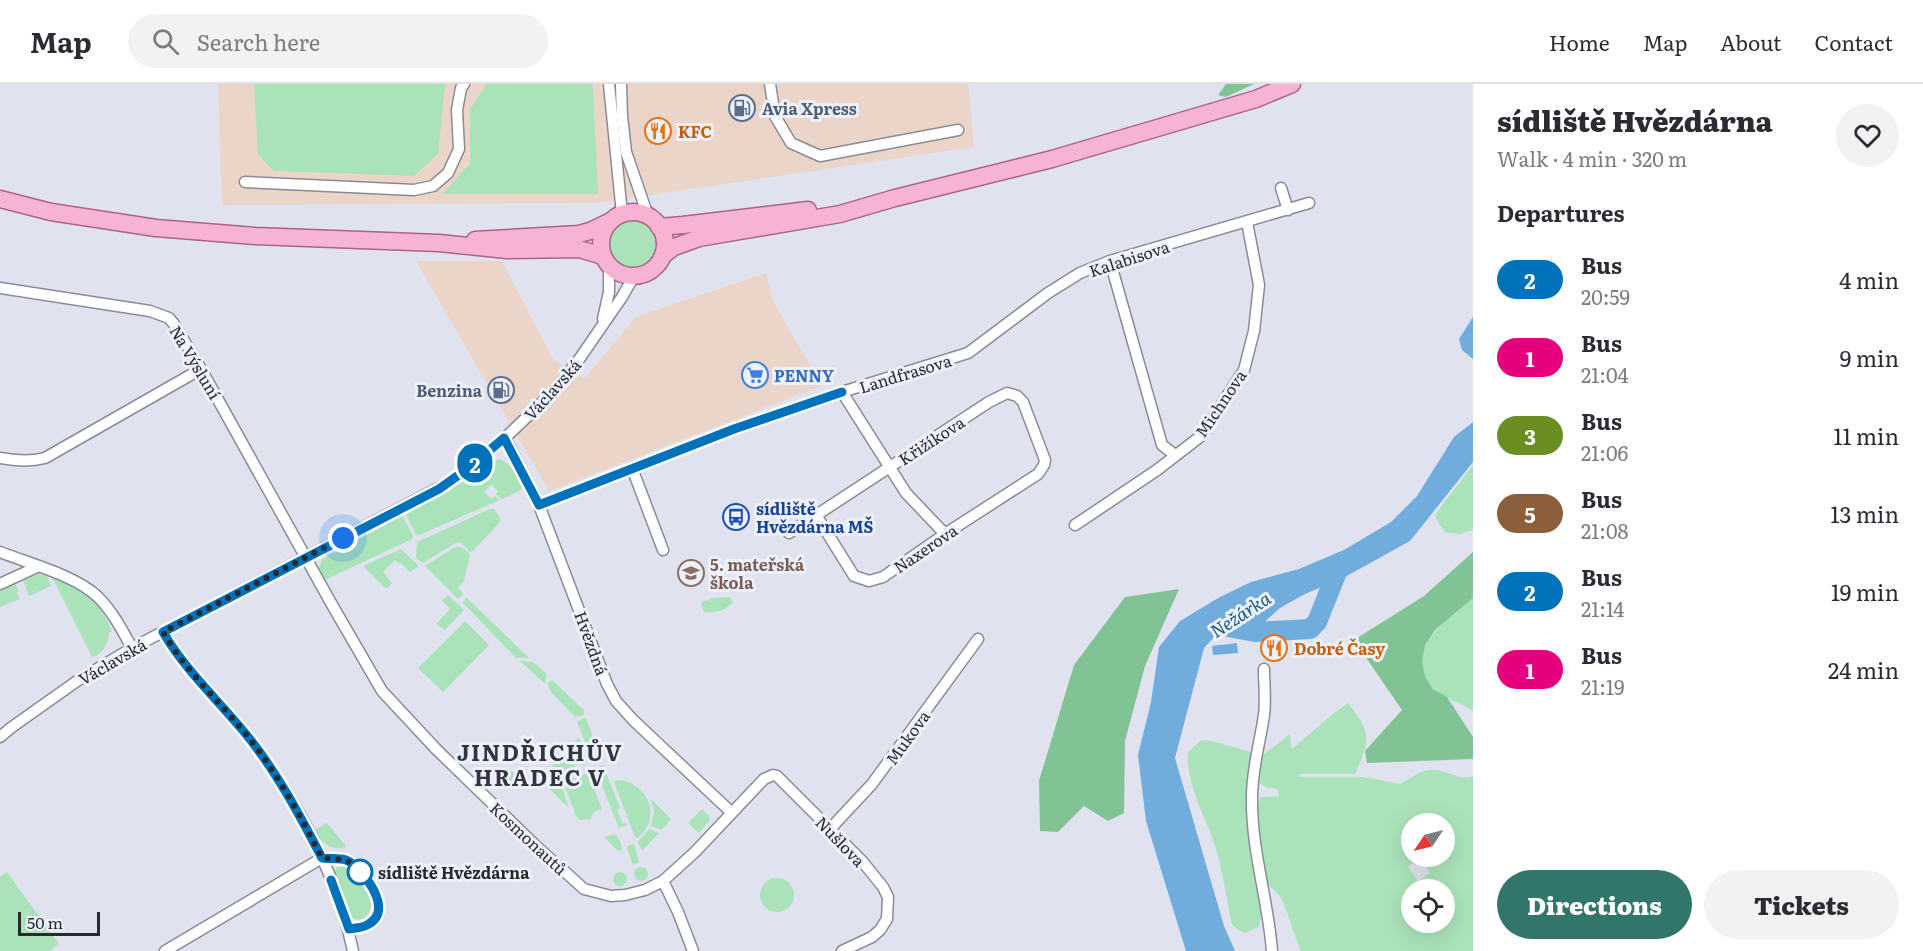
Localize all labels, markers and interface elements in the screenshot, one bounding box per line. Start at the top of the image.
search box [128,14,548,68]
text: Map [30,20,92,62]
icon: search [149,25,182,58]
text: Search here [197,25,320,58]
text: Home [1549,26,1610,57]
text: Map [1643,26,1687,57]
text: About [1720,26,1782,57]
text: Contact [1815,26,1893,57]
fuel station icon: Avia Xpress [727,93,757,123]
place label: Avia Xpress [762,96,857,120]
text: sídliště Hvězdárna [1497,99,1773,141]
button: heart [1836,104,1899,167]
restaurant icon: KFC [643,116,673,146]
place label: KFC [678,119,712,143]
text: Walk · 4 min · 320 m [1497,143,1687,173]
text: Departures [1497,196,1624,229]
street label: Kalabisova [1086,234,1173,282]
text: Bus [1581,248,1622,281]
text: 4 min [1839,263,1899,296]
text: 2 [1524,264,1536,295]
text: 20:59 [1581,281,1630,311]
street label: Na Výsluní [164,320,228,404]
text: Bus [1581,326,1622,359]
text: 9 min [1840,341,1899,374]
text: 1 [1526,342,1534,373]
street label: Landfrasova [856,347,954,398]
street label: Václavská [518,353,586,425]
text: 21:04 [1581,359,1629,389]
supermarket icon: PENNY [740,360,770,390]
place label: PENNY [774,363,834,387]
street label: Michnova [1189,364,1252,442]
fuel station icon: Benzina [486,375,516,405]
place label: Benzina [416,378,483,402]
text: Bus [1581,404,1622,437]
street label: Křižíkova [893,409,969,470]
text: 11 min [1833,419,1899,452]
text: 3 [1524,420,1536,451]
text: 21:06 [1581,437,1628,467]
line badge: 2 [456,444,494,482]
text: 2 [469,448,481,479]
text: Bus [1581,482,1622,515]
place label: sídliště Hvězdárna MŠ [756,496,874,538]
text: 13 min [1830,497,1899,530]
text: 5 [1524,498,1536,529]
bus stop icon: sídliště Hvězdárna MŠ [721,502,751,532]
text: 21:08 [1581,515,1629,545]
street label: Naxerova [888,518,962,578]
your location [328,523,358,553]
place label: 5. mateřská škola [710,552,805,594]
school or university icon: 5. mateřská škola [676,558,706,588]
text: Bus [1581,560,1622,593]
text: 19 min [1831,575,1899,608]
text: 2 [1524,576,1536,607]
water label: Nežárka [1204,584,1276,644]
text: 21:14 [1581,593,1624,623]
street label: Hvězdná [569,608,615,679]
street label: Václavská [73,632,151,690]
restaurant icon: Dobré Časy [1259,633,1289,663]
place label: Dobré Časy [1294,636,1385,660]
text: Bus [1581,638,1622,671]
text: 24 min [1828,653,1899,686]
text: 1 [1526,654,1534,685]
text: 21:19 [1581,671,1625,701]
street label: Mukova [879,705,935,769]
district label: JINDŘICHŮV HRADEC V [457,735,623,793]
street label: Kosmonautů [485,796,573,880]
street label: Nušlova [811,810,872,872]
north arrow [1401,813,1455,867]
map controls [1401,813,1455,933]
marker: sídliště Hvězdárna [347,859,373,885]
place label: sídliště Hvězdárna [378,860,530,884]
button: Directions [1497,870,1692,939]
button: Tickets [1704,870,1899,939]
button: locate [1401,879,1455,933]
scale bar [18,909,100,936]
text: 50 m [27,910,63,934]

